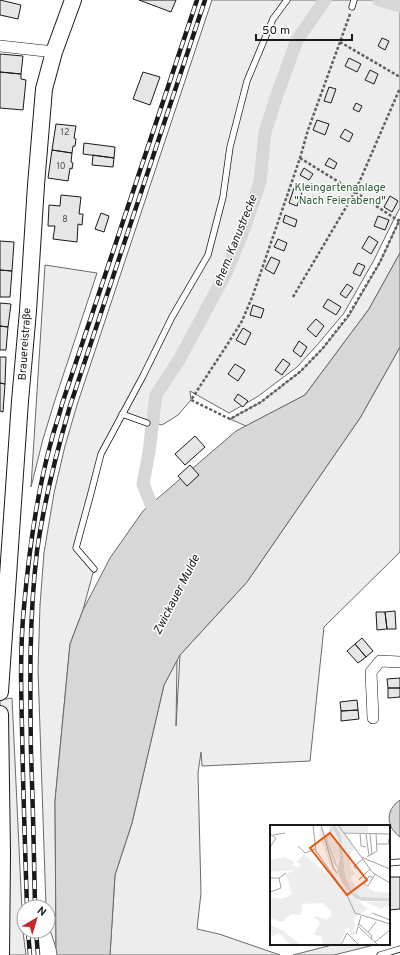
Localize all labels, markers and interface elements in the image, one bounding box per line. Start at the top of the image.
scale bar [256,16,352,42]
text: 50 m [262,23,290,39]
house number: 12 [61,127,69,138]
house number: 10 [56,161,66,172]
park label: Kleingartenanlage "Nach Feierabend" [294,181,386,208]
water label: ehem. Kanustrecke [210,192,262,289]
house number: 8 [62,214,68,225]
street label: Brauereistraße [15,307,35,381]
water label: Zwickauer Mulde [150,552,204,638]
inset map [270,825,390,945]
north arrow [16,899,56,939]
text: N [34,904,49,920]

